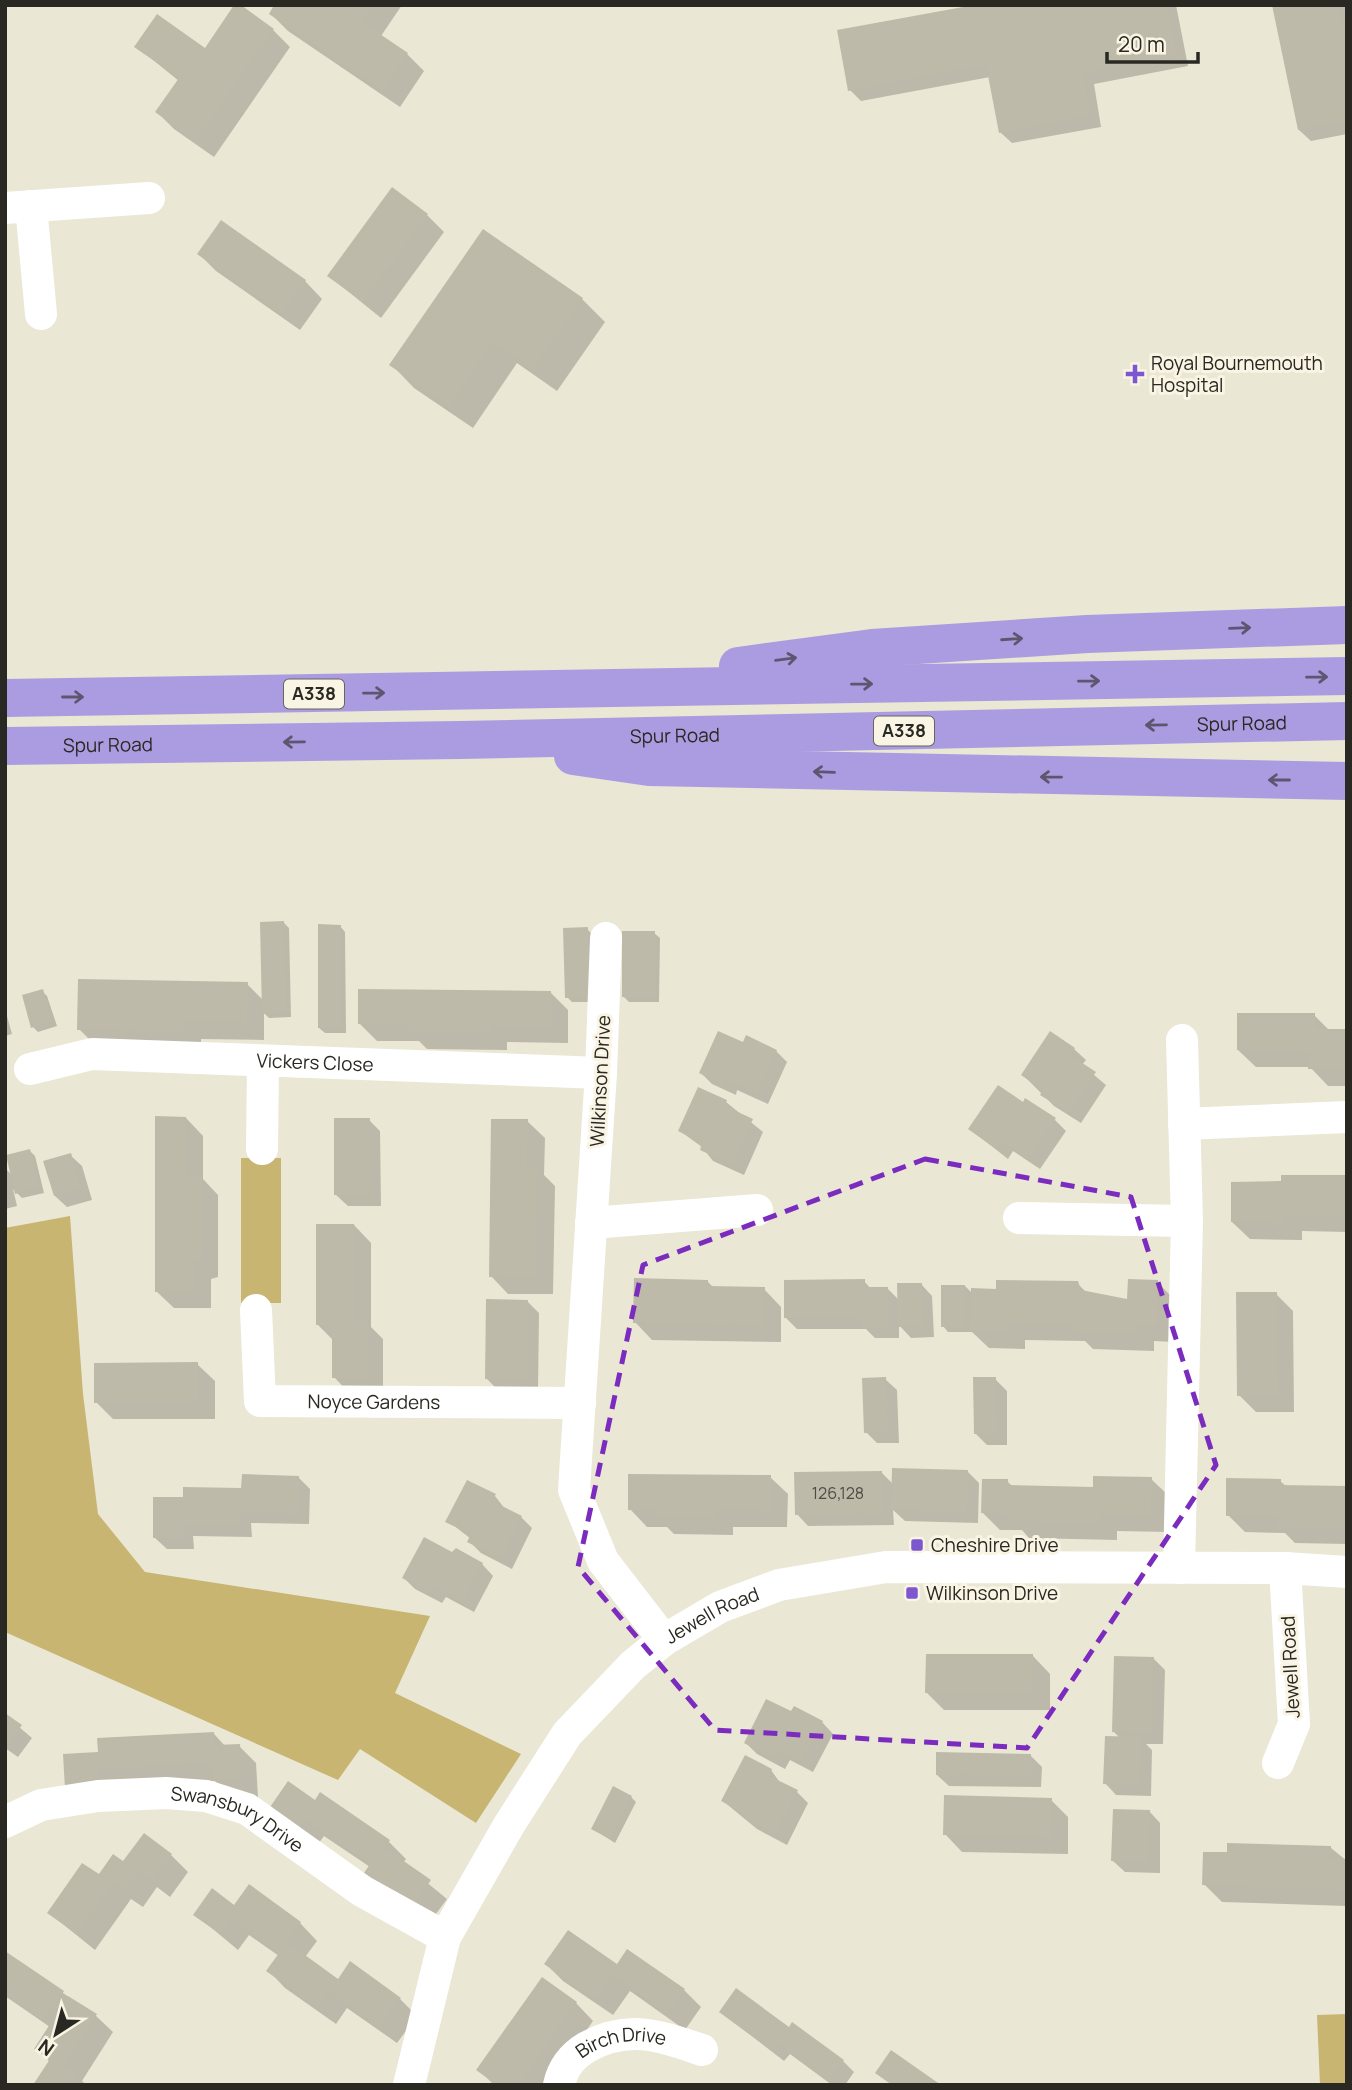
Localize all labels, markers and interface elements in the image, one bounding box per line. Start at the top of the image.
scale bar [1107,21,1198,65]
text: 20 m [1118,30,1165,58]
place label: Royal Bournemouth Hospital [1151,350,1323,398]
marker: Royal Bournemouth Hospital [1125,364,1145,384]
one-way arrow [1228,621,1251,634]
one-way arrow [1001,632,1023,645]
one-way arrow [774,652,797,665]
one-way arrow [1305,670,1328,684]
one-way arrow [1078,674,1101,688]
one-way arrow [850,677,873,691]
road number: A338 [284,680,344,708]
one-way arrow [363,686,386,700]
one-way arrow [62,691,85,704]
street label: Spur Road [1197,709,1287,737]
road number: A338 [874,716,934,746]
one-way arrow [1145,719,1168,732]
street label: Spur Road [630,721,720,749]
street label: Spur Road [63,731,153,758]
one-way arrow [283,735,306,749]
one-way arrow [812,765,835,779]
one-way arrow [1040,770,1063,784]
one-way arrow [1267,773,1290,787]
street label: Wilkinson Drive [584,1014,616,1148]
street label: Vickers Close [256,1047,374,1077]
street label: Noyce Gardens [307,1388,440,1415]
house number: 126,128 [812,1482,864,1504]
place label: Cheshire Drive [931,1532,1059,1558]
marker: Cheshire Drive [909,1537,925,1553]
place label: Wilkinson Drive [926,1580,1058,1606]
street label: Jewell Road [660,1581,763,1650]
marker: Wilkinson Drive [904,1585,920,1601]
street label: Jewell Road [1274,1615,1306,1719]
street label: Swansbury Drive [170,1780,309,1858]
north arrow [21,1999,91,2069]
street label: Birch Drive [570,2021,669,2064]
text: N [33,2033,59,2062]

